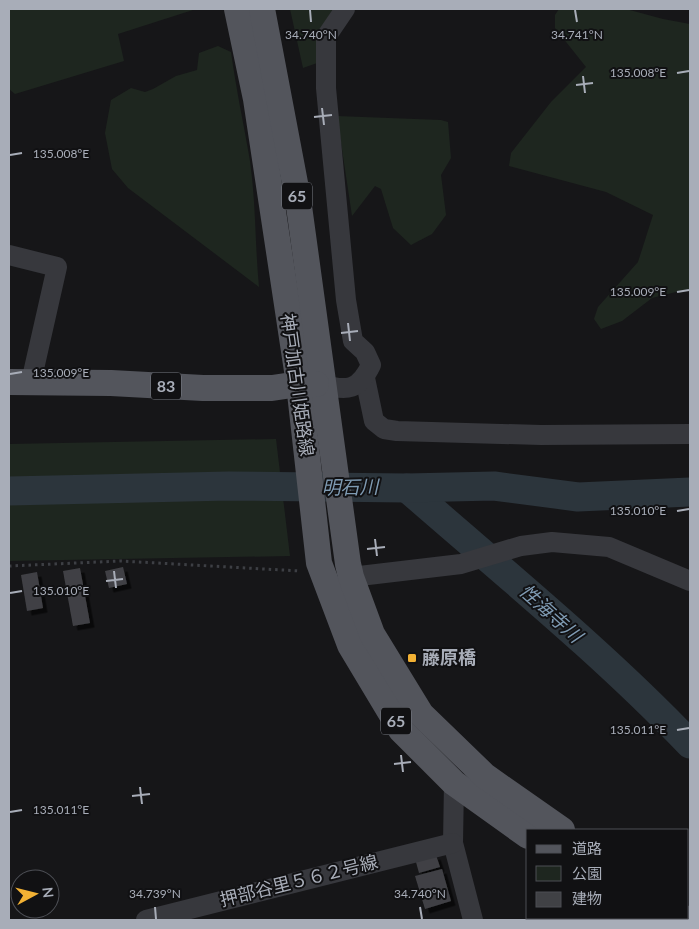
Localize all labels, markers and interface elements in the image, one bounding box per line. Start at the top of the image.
text: 34.740°N [285,27,337,42]
text: 34.741°N [551,27,603,42]
text: 135.008°E [610,65,666,80]
text: 135.008°E [33,146,89,161]
road number: 65 [282,182,312,210]
text: 135.009°E [610,284,666,299]
street label: 神戸加古川姫路線 [277,312,319,458]
text: 135.009°E [33,365,89,380]
road number: 83 [151,372,181,400]
water label: 明石川 [321,474,381,498]
text: 135.010°E [610,503,666,518]
water label: 性海寺川 [515,579,589,648]
text: 135.010°E [33,583,89,598]
place label: 藤原橋 [422,646,476,668]
marker: 藤原橋 [406,652,418,664]
road number: 65 [381,708,411,734]
text: 135.011°E [610,722,666,737]
text: 135.011°E [33,802,89,817]
legend [526,829,689,919]
text: 道路 [572,839,602,857]
street label: 押部谷里５６２号線 [218,850,380,910]
text: 公園 [572,864,602,882]
north arrow [10,869,60,919]
text: N [39,886,57,899]
text: 34.739°N [129,886,181,901]
text: 34.740°N [394,886,446,901]
text: 建物 [572,889,602,907]

